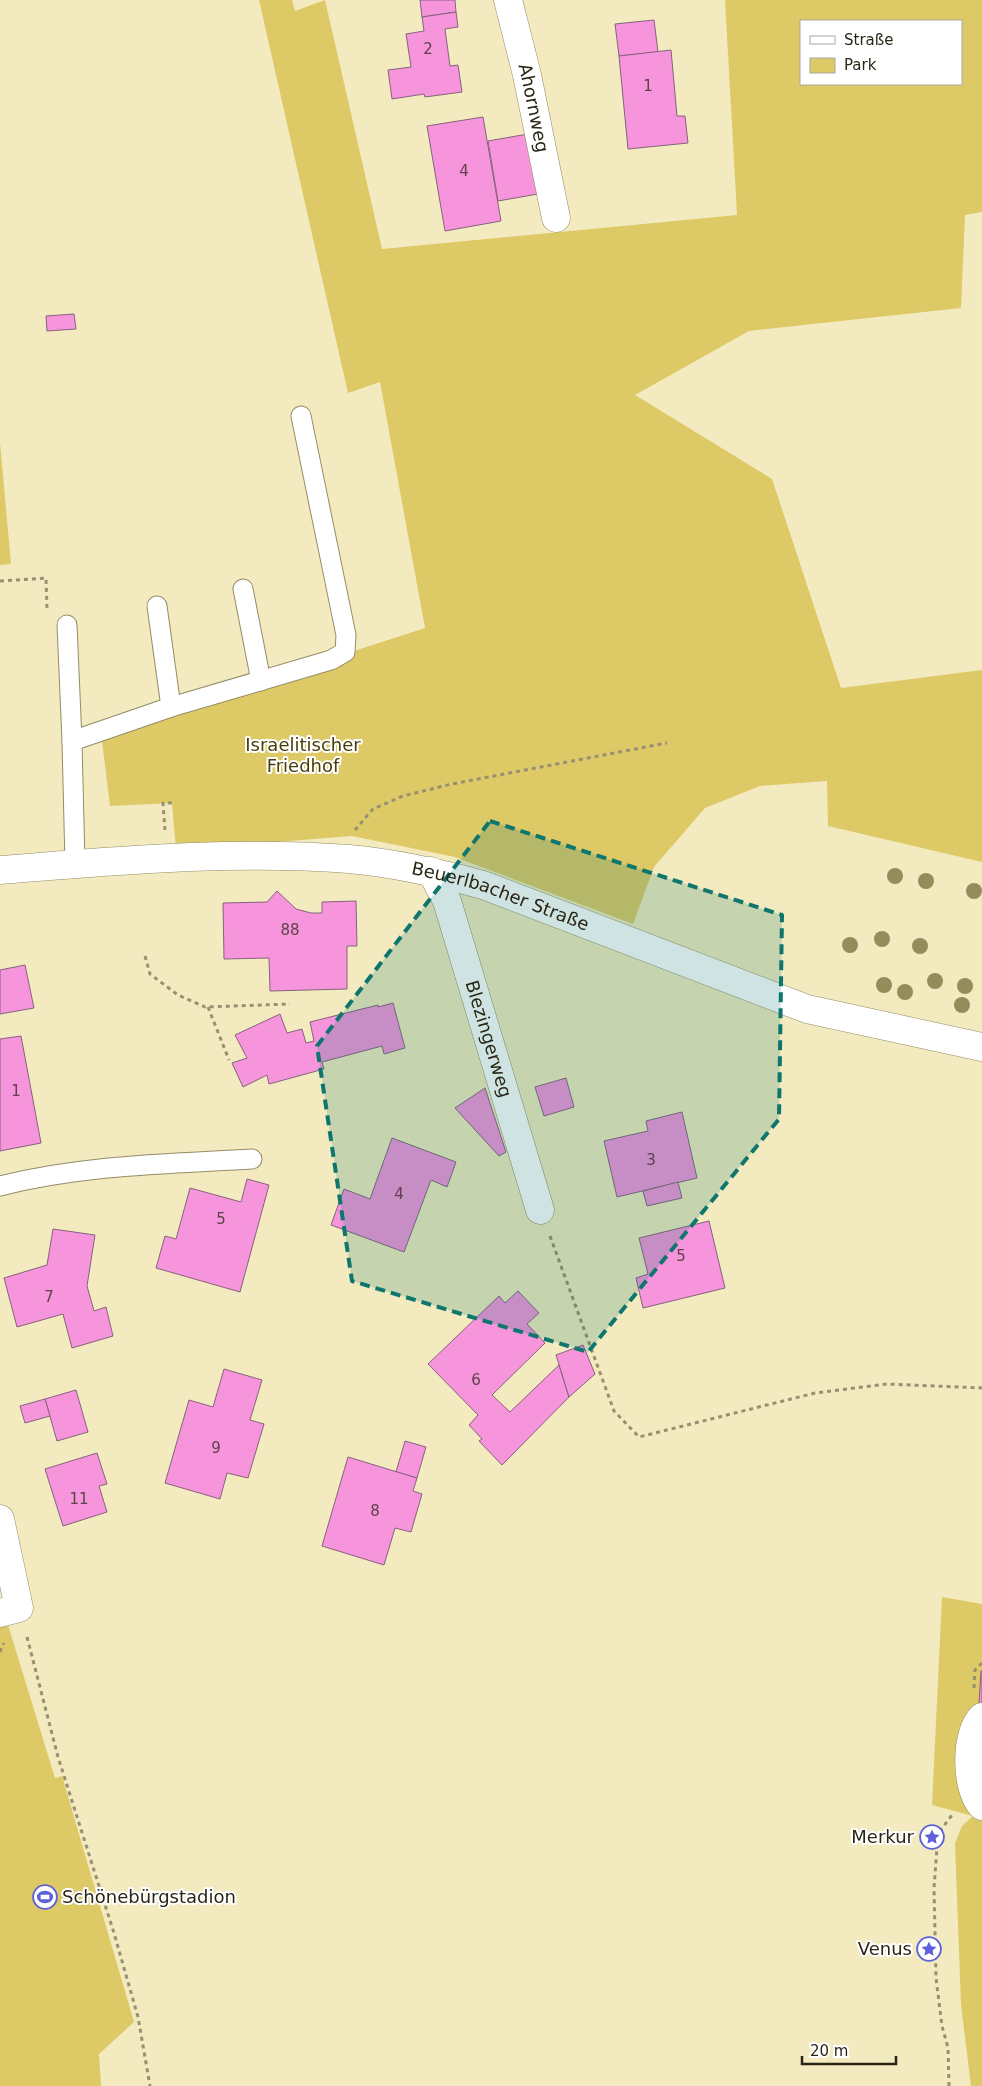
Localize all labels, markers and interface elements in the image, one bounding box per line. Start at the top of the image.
legend [800,20,962,85]
text: Straße [844,31,893,49]
house number: 2 [423,40,433,58]
text: Park [844,56,877,74]
street label: Ahornweg [514,61,553,154]
house number: 1 [643,77,653,95]
house number: 4 [459,162,469,180]
park label: Israelitischer Friedhof [245,734,361,776]
street label: Beuerlbacher Straße [410,857,592,935]
house number: 88 [280,921,300,939]
street label: Blezingerweg [461,978,517,1100]
house number: 1 [11,1082,21,1100]
house number: 3 [646,1151,656,1169]
house number: 4 [394,1185,404,1203]
house number: 5 [216,1210,226,1228]
house number: 5 [676,1247,686,1265]
house number: 7 [44,1288,54,1306]
house number: 6 [471,1371,481,1389]
house number: 9 [211,1439,221,1457]
house number: 11 [69,1490,89,1508]
house number: 8 [370,1502,380,1520]
place icon: Merkur [919,1824,945,1850]
place label: Merkur [851,1826,915,1847]
sports icon: Schönebürgstadion [32,1884,58,1910]
place label: Schönebürgstadion [62,1886,236,1907]
place icon: Venus [916,1936,942,1962]
place label: Venus [858,1938,912,1959]
scale bar [802,2034,896,2066]
text: 20 m [810,2042,848,2060]

